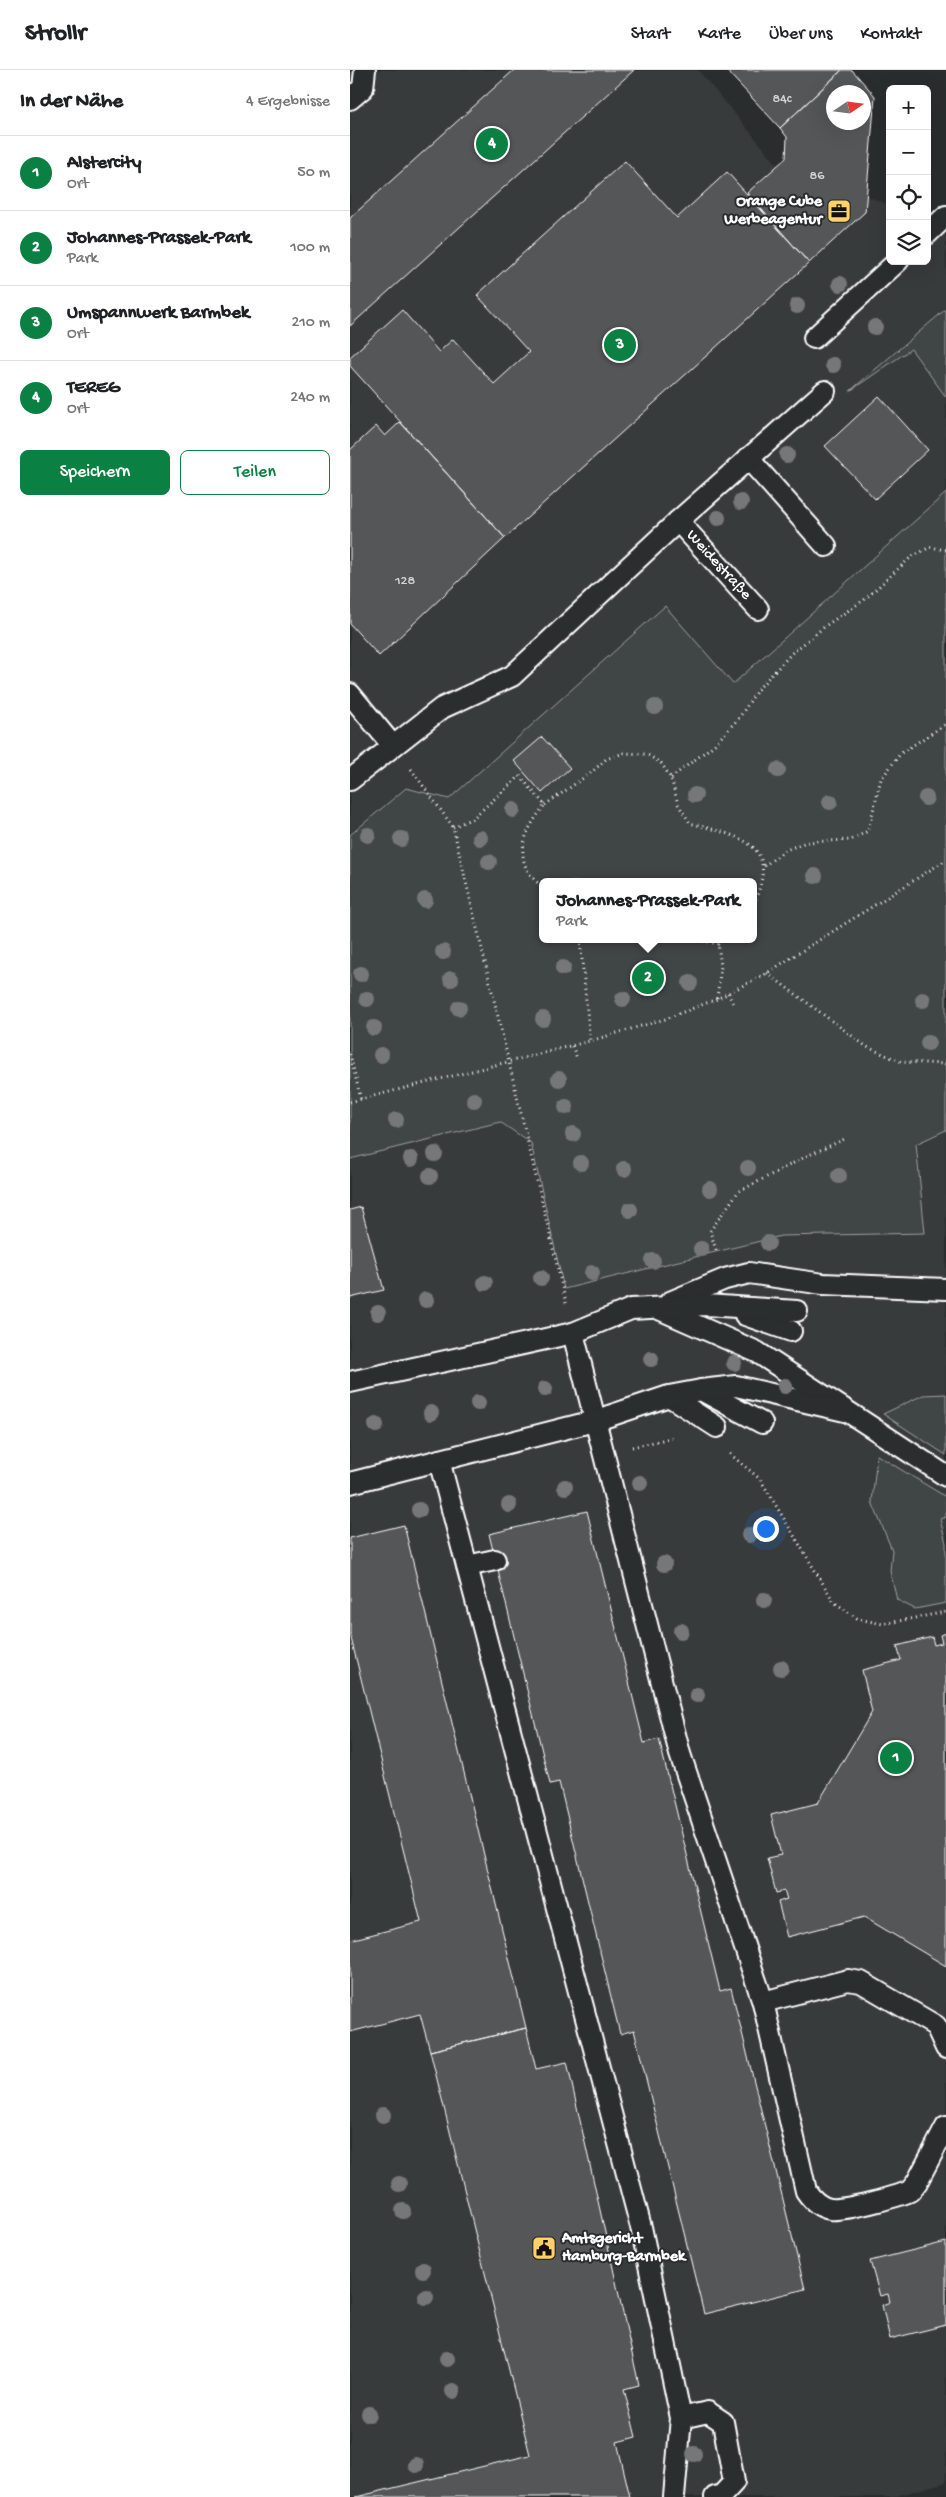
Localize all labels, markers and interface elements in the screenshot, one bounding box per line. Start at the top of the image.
text: Strollr [25,20,86,49]
text: Start [631,24,670,45]
text: Karte [698,24,741,45]
text: Über uns [769,24,832,45]
text: Kontakt [860,24,921,45]
north arrow [826,85,871,130]
map controls [886,85,931,265]
button: + [886,85,931,130]
text: In der Nähe [20,90,123,115]
house number: 84c [772,91,793,108]
text: 4 Ergebnisse [246,93,330,112]
pin: 4 [476,125,508,163]
button: − [886,130,931,175]
text: Alstercity [67,152,141,175]
text: 1 [33,164,39,183]
text: 50 m [297,164,330,183]
house number: 86 [810,168,825,185]
text: Ort [67,175,89,194]
button: locate [886,175,931,220]
place label: Orange Cube Werbeagentur [723,193,824,230]
office icon: Orange Cube Werbeagentur [826,198,852,224]
button: layers [886,220,931,265]
text: Johannes-Prassek-Park [67,227,251,250]
text: 2 [32,239,40,258]
text: 100 m [290,239,330,258]
text: Park [67,250,98,269]
text: Umspannwerk Barmbek [67,302,249,325]
text: 3 [32,314,40,333]
text: 210 m [291,314,330,333]
text: Ort [67,325,89,344]
pin: 3 [604,326,636,364]
text: TEREG [67,377,120,400]
text: 4 [32,389,40,408]
text: 240 m [290,389,330,408]
text: Ort [67,400,89,419]
button: Speichern [20,450,170,495]
button: Teilen [180,450,330,495]
street label: Weidestraße [682,526,755,605]
house number: 128 [394,573,415,590]
popup [539,878,757,943]
text: Johannes-Prassek-Park [556,890,740,913]
text: Park [556,913,587,932]
pin: 2 [632,959,664,997]
your location [753,1516,779,1542]
pin: 1 [880,1739,912,1777]
place label: Amtsgericht Hamburg-Barmbek [561,2230,687,2267]
public building icon: Amtsgericht Hamburg-Barmbek [531,2235,557,2261]

